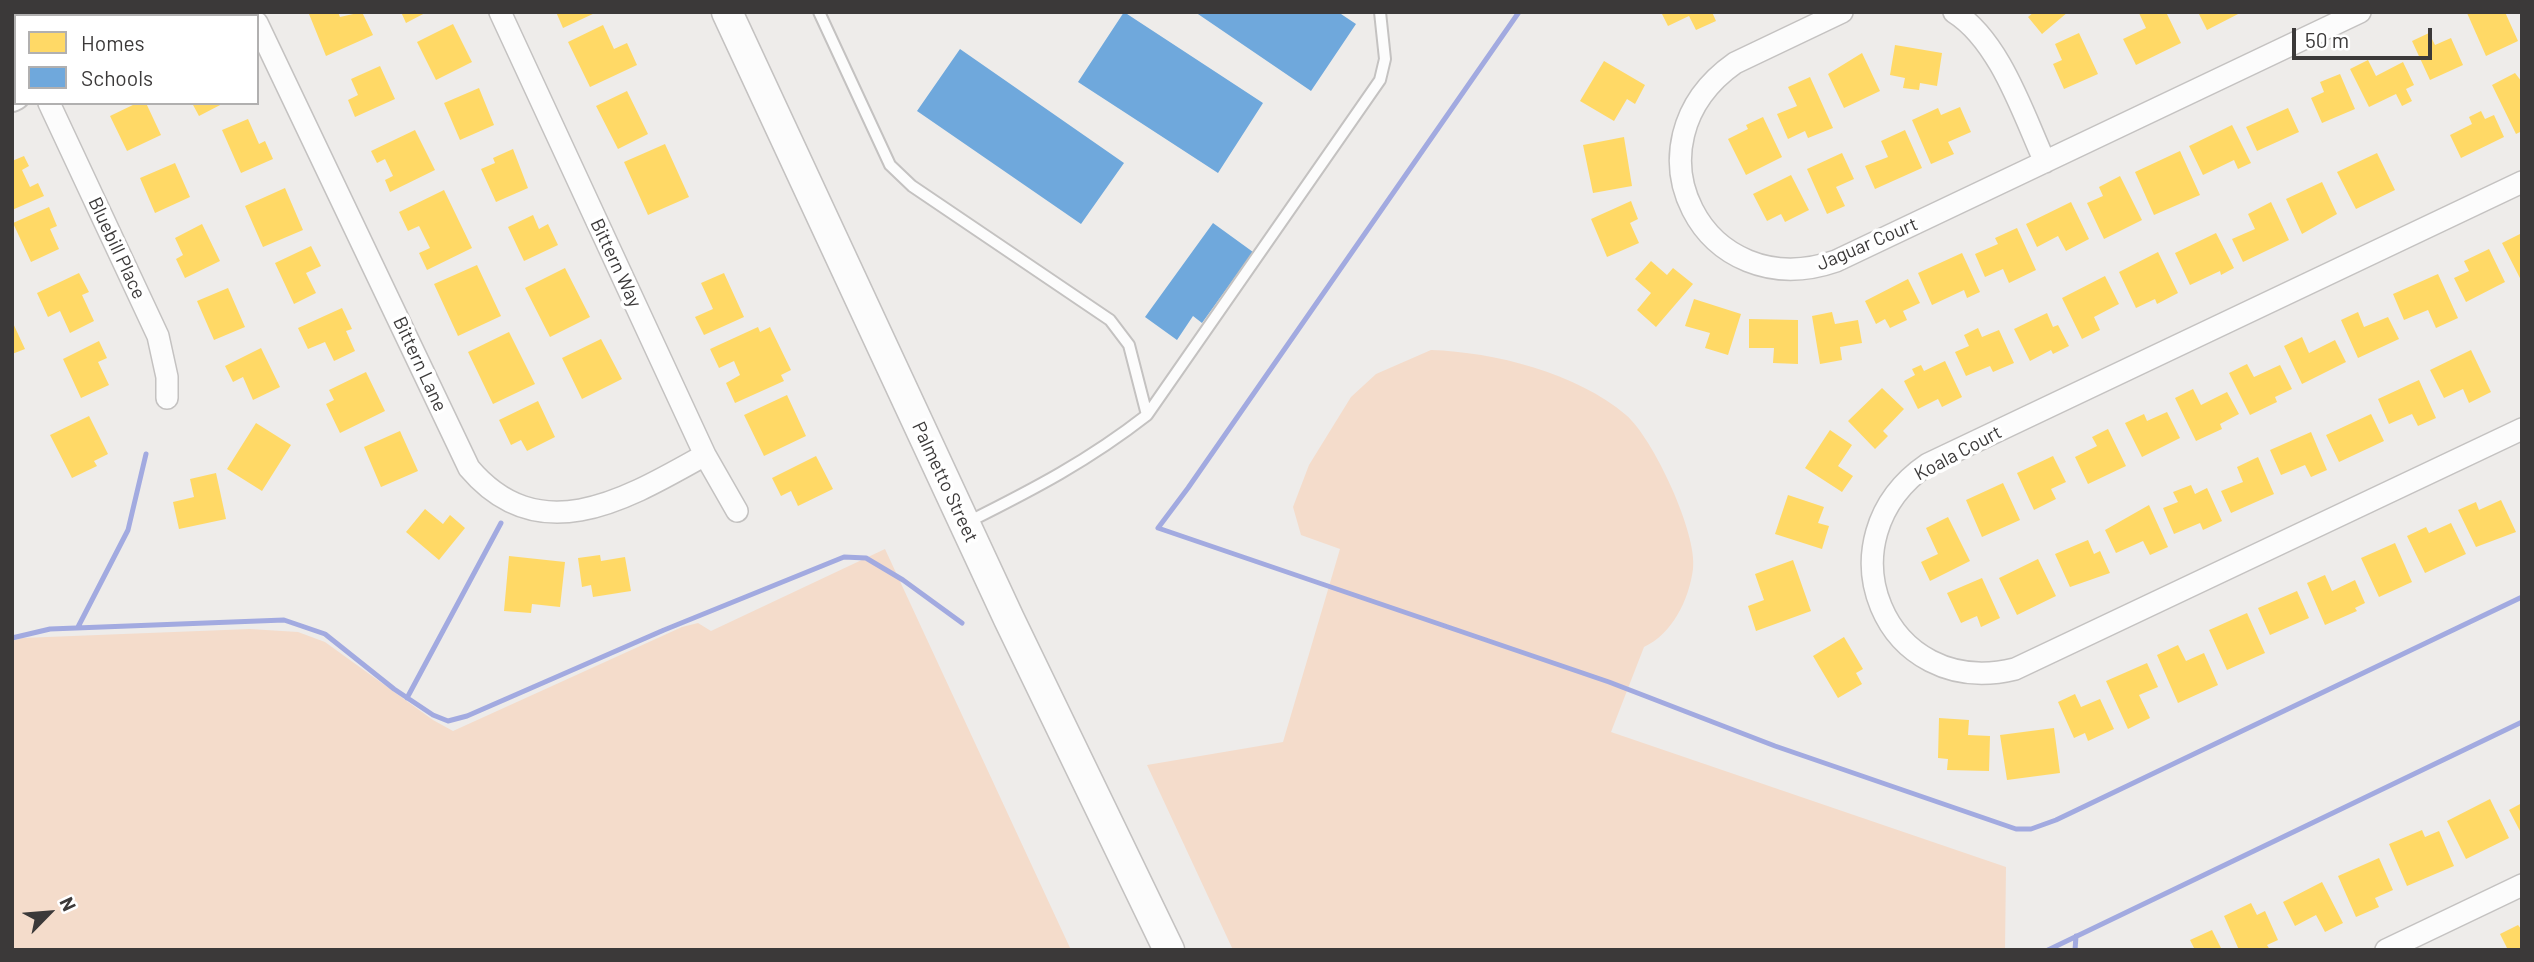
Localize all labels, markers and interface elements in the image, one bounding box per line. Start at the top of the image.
legend [14,14,259,105]
scale bar [2296,14,2436,58]
text: 50 m [2305,27,2349,52]
text: Homes [81,30,145,55]
text: Schools [81,65,153,90]
street label: Bluebill Place [84,194,150,302]
street label: Jaguar Court [1813,212,1921,276]
street label: Bittern Way [585,215,647,311]
street label: Bittern Lane [388,313,452,415]
street label: Palmetto Street [907,418,983,546]
street label: Koala Court [1911,421,2005,485]
north arrow [14,878,84,948]
text: N [55,893,82,914]

